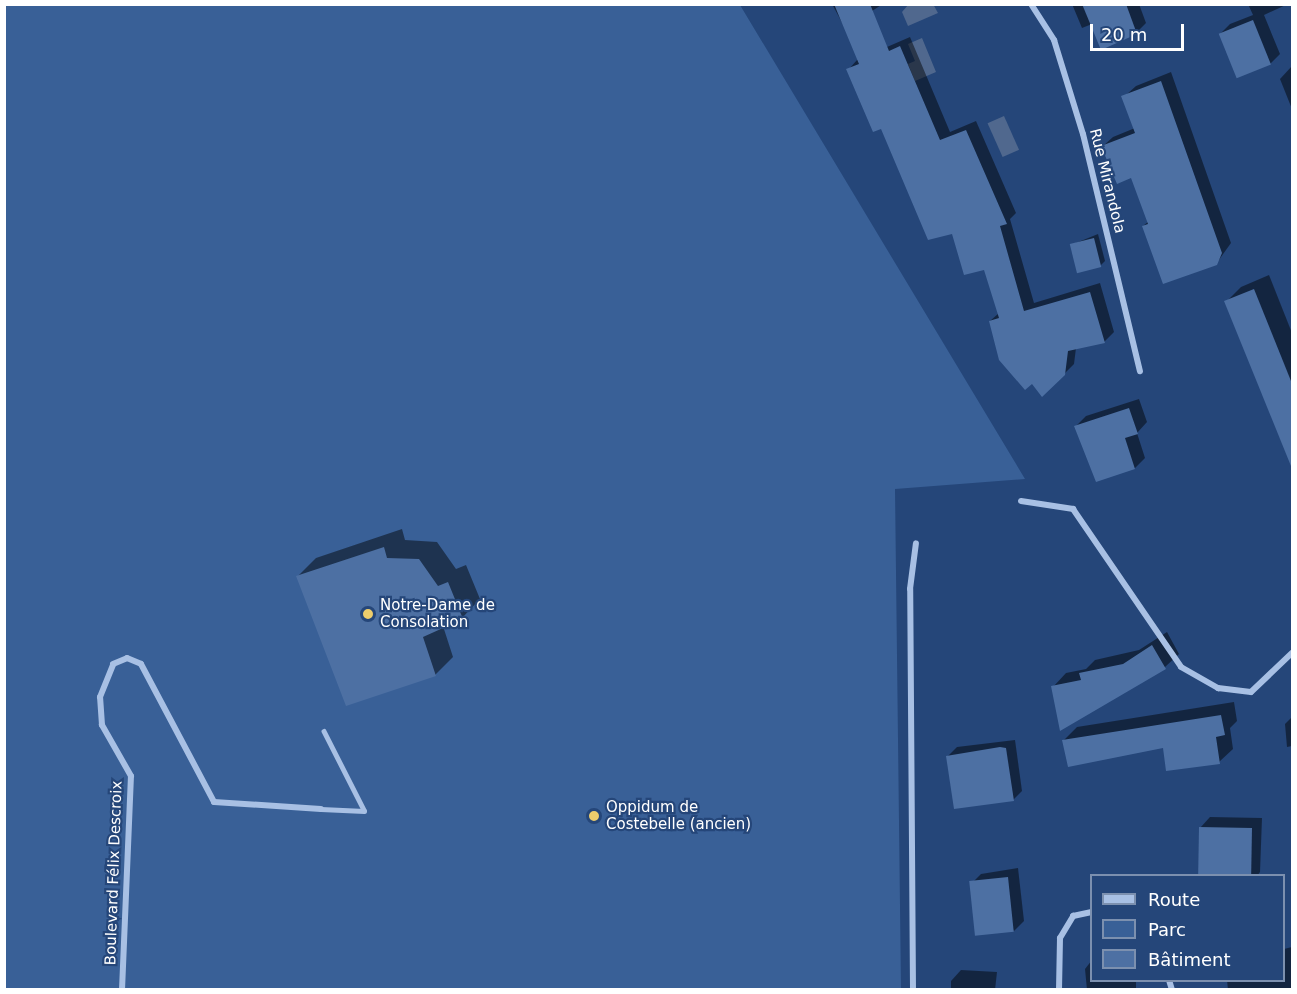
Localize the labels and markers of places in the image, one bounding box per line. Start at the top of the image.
place label: Notre-Dame de Consolation [380,596,495,631]
marker: Notre-Dame de Consolation [361,607,375,621]
place label: Oppidum de Costebelle (ancien) [606,798,751,833]
marker: Oppidum de Costebelle (ancien) [587,809,601,823]

